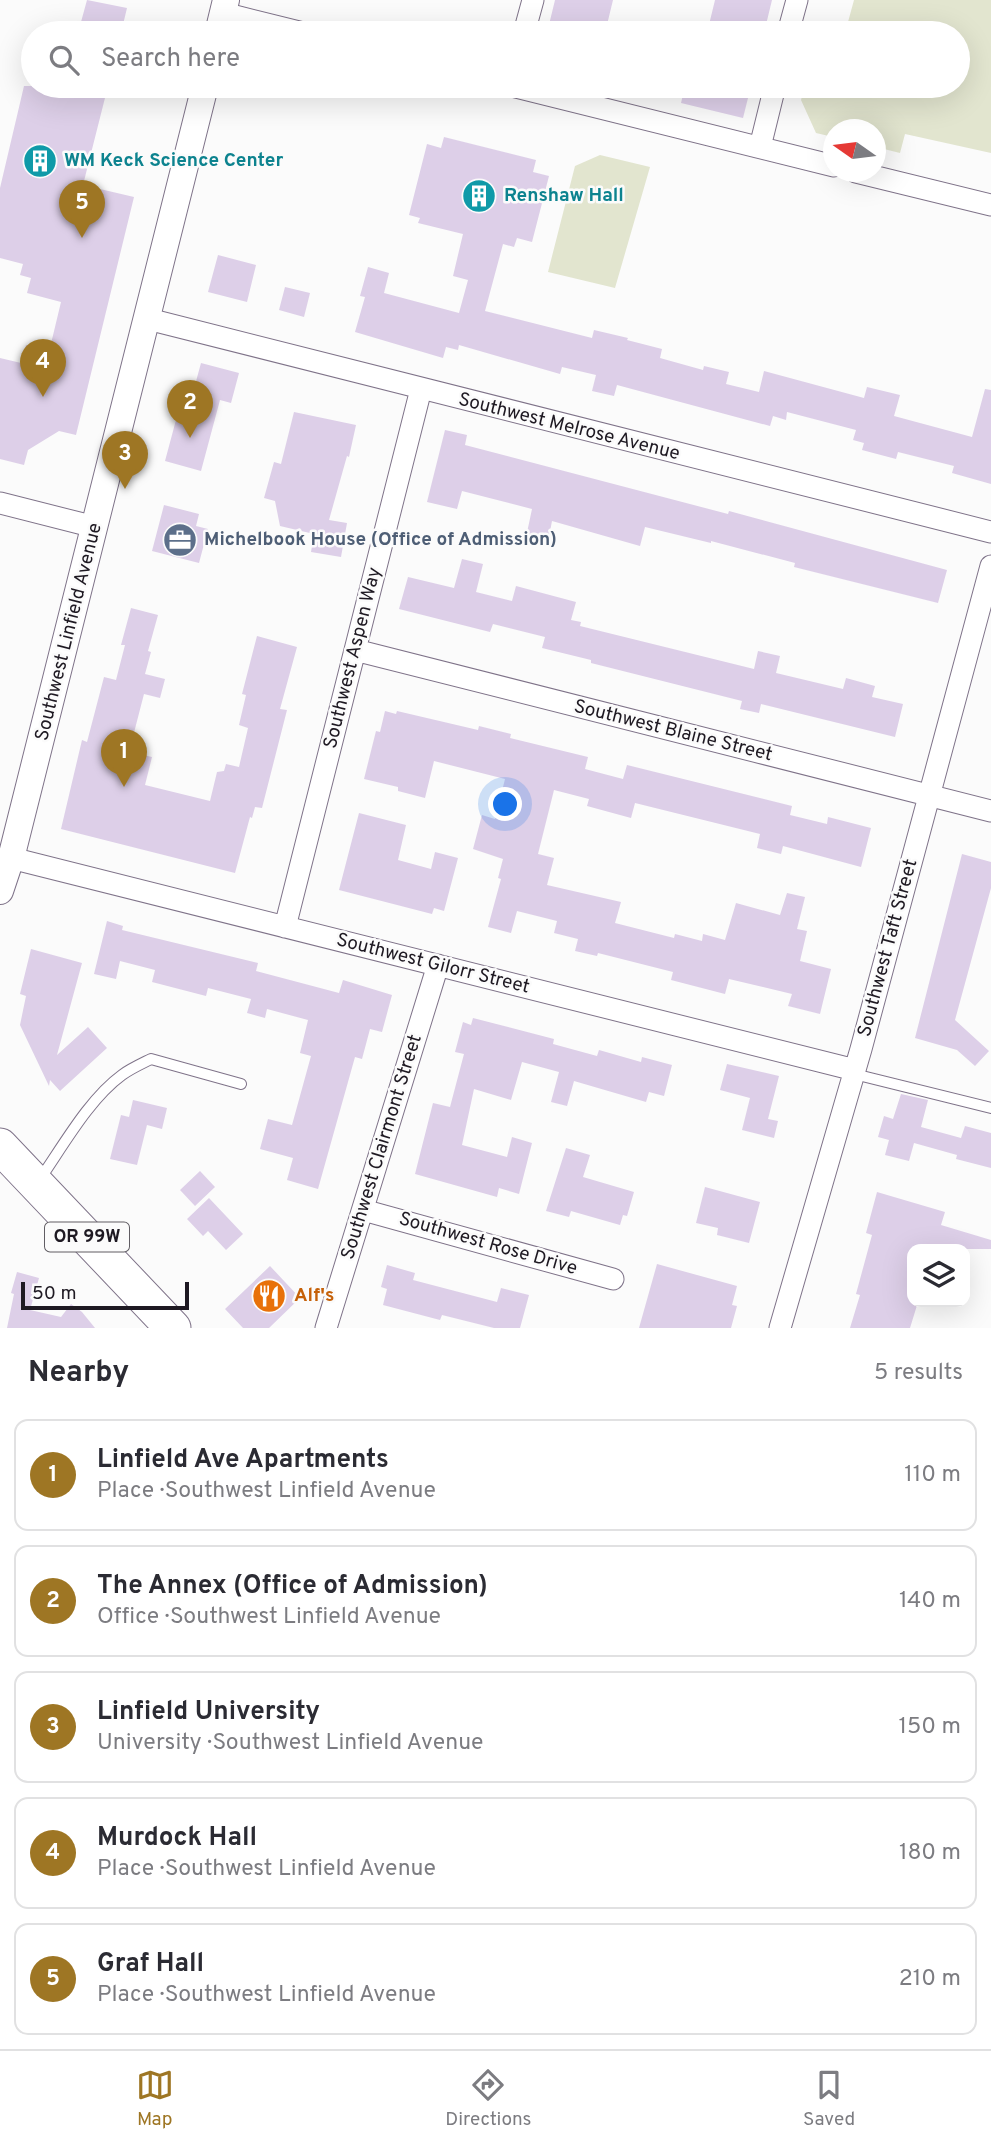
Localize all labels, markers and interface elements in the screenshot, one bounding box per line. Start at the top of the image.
search box [21,21,970,98]
icon: search [45,41,83,79]
text: Search here [101,43,240,76]
north arrow [823,119,886,182]
building icon: WM Keck Science Center [21,142,59,180]
place label: WM Keck Science Center [64,149,283,173]
building icon: Renshaw Hall [460,177,498,215]
pin: 5 [59,180,105,238]
place label: Renshaw Hall [504,184,624,208]
pin: 4 [20,339,66,397]
pin: 2 [167,380,213,438]
street label: Southwest Melrose Avenue [456,388,682,466]
pin: 3 [102,431,148,489]
street label: Southwest Linfield Avenue [30,520,108,744]
office icon: Michelbook House (Office of Admission) [161,521,199,559]
place label: Michelbook House (Office of Admission) [204,528,557,552]
street label: Southwest Aspen Way [319,565,387,751]
street label: Southwest Blaine Street [571,695,775,767]
pin: 1 [101,729,147,787]
your location [488,787,522,821]
street label: Southwest Taft Street [853,857,923,1039]
street label: Southwest Gilorr Street [334,928,532,1000]
street label: Southwest Clairmont Street [336,1032,428,1262]
street label: Southwest Rose Drive [396,1207,580,1281]
road number: OR 99W [45,1222,129,1252]
map controls [907,1244,970,1307]
button: layers [907,1244,970,1307]
restaurant icon: Alf's [250,1277,288,1315]
scale bar [21,1279,189,1311]
text: 50 m [32,1282,77,1306]
place label: Alf's [294,1284,334,1308]
text: Nearby [28,1355,129,1392]
text: 5 results [874,1359,963,1388]
text: Linfield Ave Apartments [97,1444,389,1477]
text: 1 [48,1461,58,1490]
text: 110 m [904,1461,961,1490]
text: Place · Southwest Linfield Avenue [97,1477,436,1506]
text: The Annex (Office of Admission) [97,1570,488,1603]
text: 2 [46,1587,60,1616]
text: 140 m [899,1587,961,1616]
text: Office · Southwest Linfield Avenue [97,1603,441,1632]
text: Linfield University [97,1696,320,1729]
text: 3 [46,1713,60,1742]
text: 150 m [899,1713,961,1742]
text: University · Southwest Linfield Avenue [97,1729,483,1758]
text: Murdock Hall [97,1822,257,1855]
text: 4 [46,1839,60,1868]
text: 180 m [899,1839,961,1868]
text: Place · Southwest Linfield Avenue [97,1855,436,1884]
text: Graf Hall [97,1948,204,1981]
text: 5 [46,1965,60,1994]
text: 210 m [899,1965,961,1994]
text: Place · Southwest Linfield Avenue [97,1981,436,2010]
tab: Map [136,2066,174,2132]
tab: Directions [445,2066,532,2132]
tab: Saved [803,2066,855,2132]

